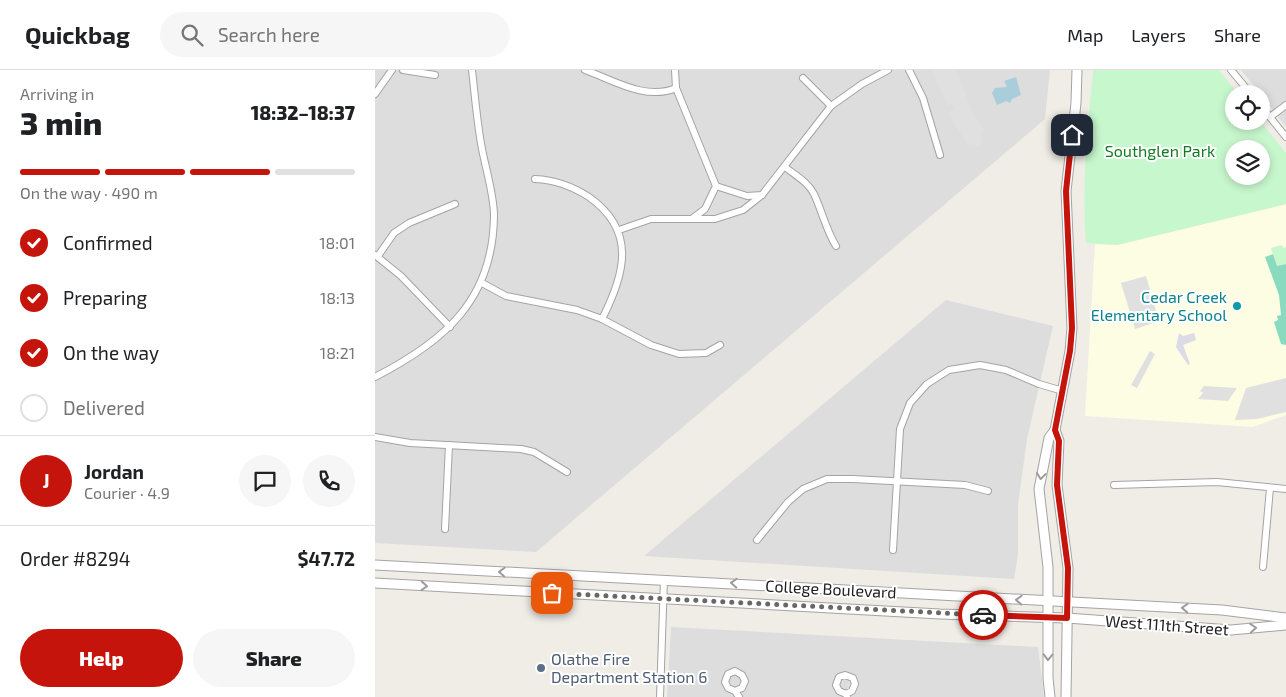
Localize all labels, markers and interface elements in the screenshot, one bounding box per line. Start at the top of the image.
search box [160,12,510,57]
text: Quickbag [25,20,130,49]
icon: search [178,21,206,49]
text: Search here [218,23,320,46]
text: Map [1067,24,1103,46]
text: Layers [1131,24,1186,46]
text: Share [1214,24,1261,46]
text: Arriving in [20,84,94,103]
map controls [1225,85,1270,185]
button: locate [1225,85,1270,130]
text: 18:32–18:37 [251,101,355,124]
text: 3 min [20,103,102,141]
pin [1051,114,1093,156]
icon: home [1058,121,1086,149]
button: layers [1225,140,1270,185]
park label: Southglen Park [1105,141,1215,160]
text: On the way · 490 m [20,183,158,202]
icon: check [20,229,48,257]
text: Confirmed [63,231,153,254]
text: 18:01 [319,233,355,252]
icon: check [20,284,48,312]
text: Preparing [63,286,147,309]
place label: Cedar Creek Elementary School [1091,287,1227,324]
text: 18:13 [320,288,355,307]
marker: Cedar Creek Elementary School [1231,300,1243,312]
icon: check [20,339,48,367]
text: On the way [63,341,159,364]
text: 18:21 [320,343,355,362]
text: Delivered [63,396,145,419]
button: chat [239,455,291,507]
button: phone [303,455,355,507]
text: Jordan [84,460,144,483]
text: J [42,469,50,492]
one-way arrow [1036,472,1047,480]
text: Courier · 4.9 [84,483,170,502]
text: Order #8294 [20,547,130,570]
text: $47.72 [298,547,355,570]
one-way arrow [498,567,506,578]
pin [531,572,573,614]
street label: College Boulevard [765,576,897,601]
one-way arrow [730,578,738,589]
icon: bag [538,579,566,607]
one-way arrow [420,580,428,591]
courier [958,590,1008,640]
one-way arrow [1015,594,1023,605]
icon: car [969,601,997,629]
one-way arrow [1181,603,1189,614]
street label: West 111th Street [1105,611,1229,638]
one-way arrow [1250,623,1258,634]
button: Help [20,629,183,687]
button: Share [193,629,355,687]
place label: Olathe Fire Department Station 6 [551,649,707,686]
one-way arrow [1043,654,1053,662]
marker: Olathe Fire Department Station 6 [535,662,547,674]

